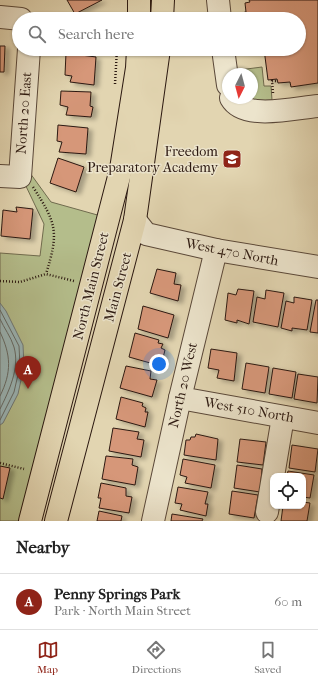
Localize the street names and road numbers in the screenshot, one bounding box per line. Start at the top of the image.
street label: North 20 East [13,71,35,155]
street label: North Main Street [69,230,113,342]
street label: West 470 North [183,234,280,269]
street label: Main Street [101,250,135,324]
street label: North 20 West [165,341,201,429]
street label: West 510 North [202,394,295,426]

